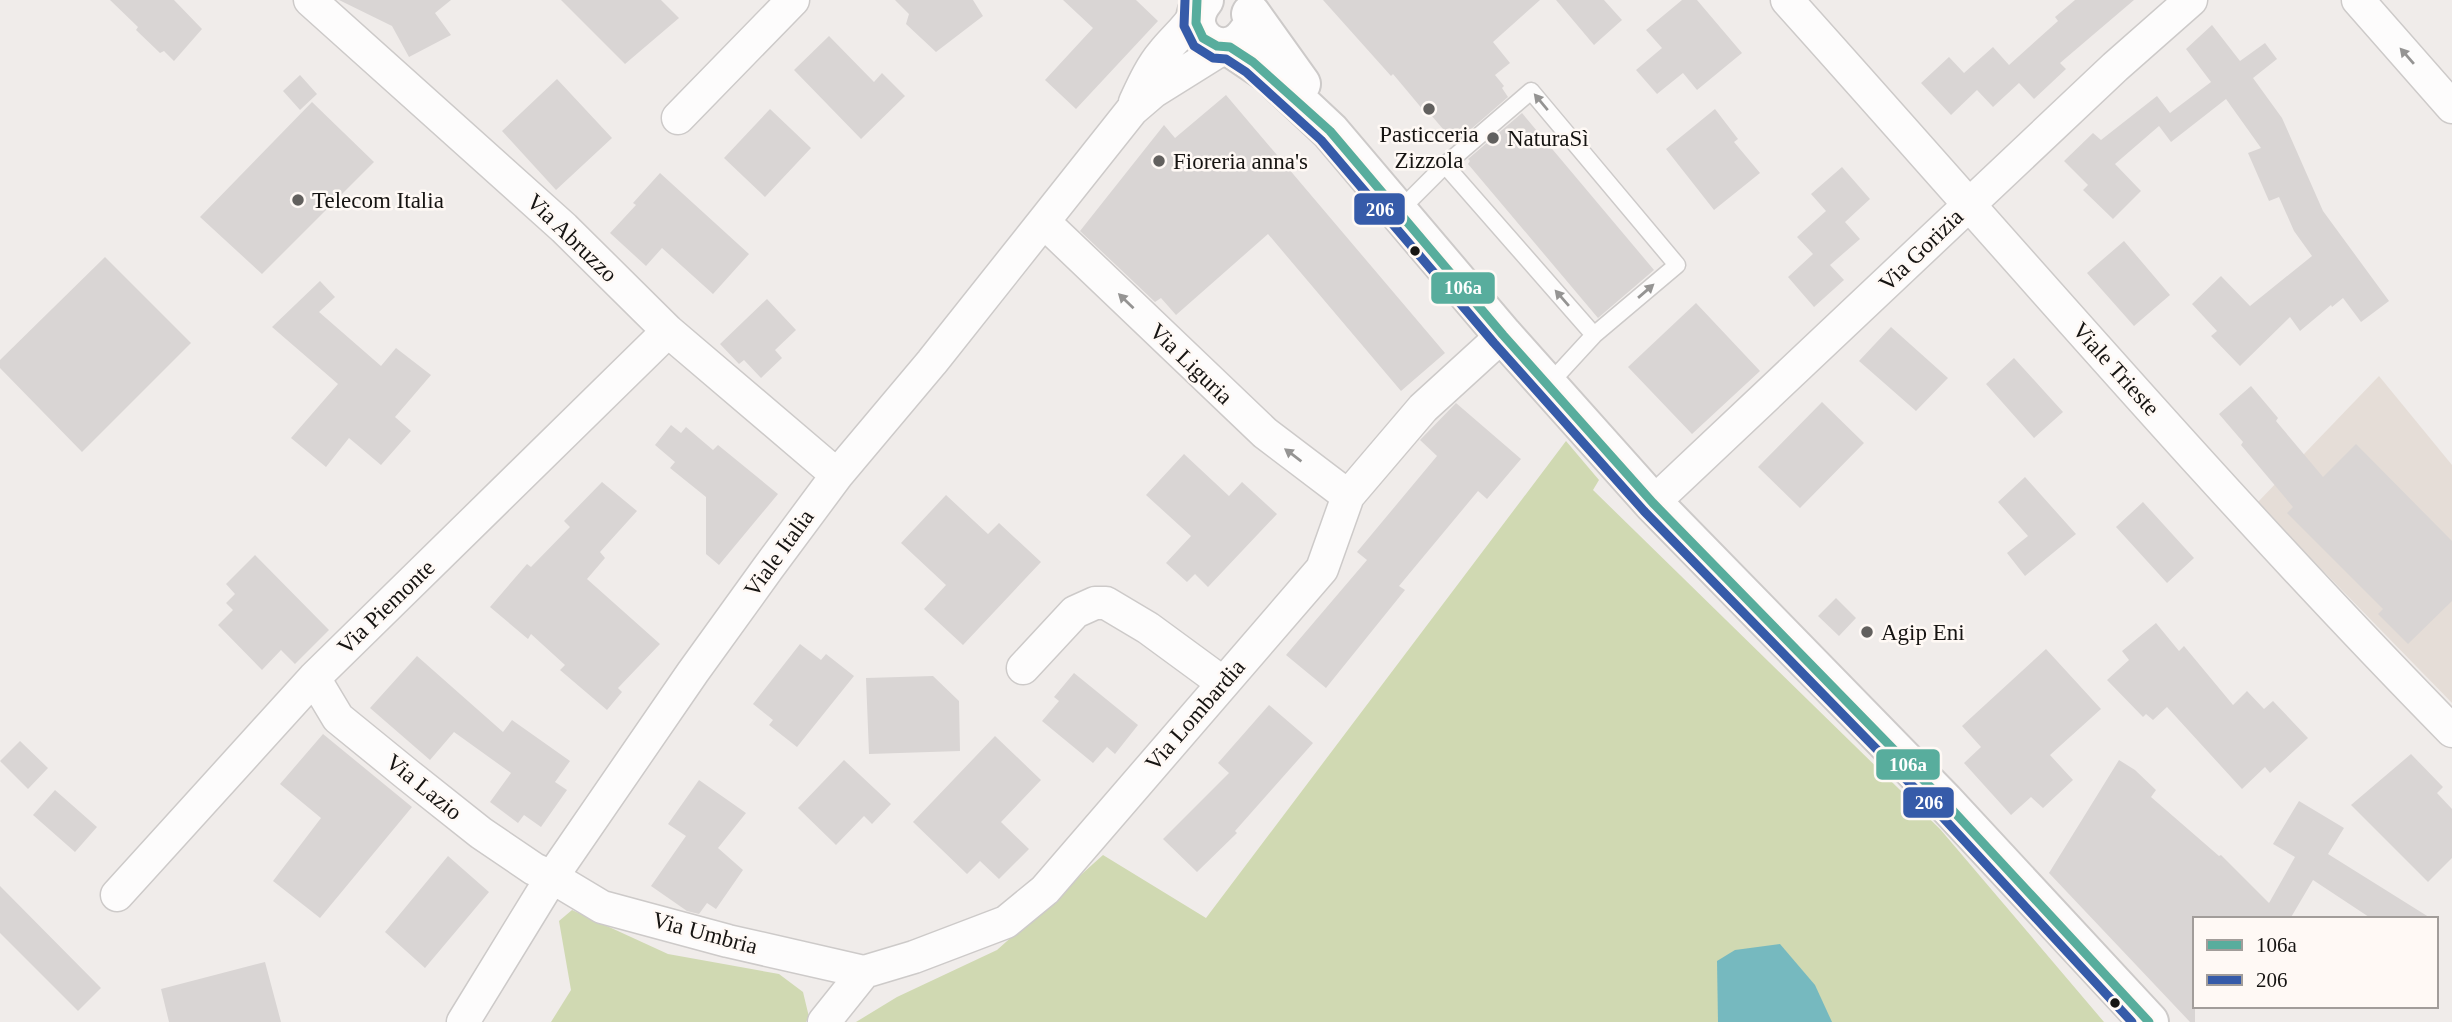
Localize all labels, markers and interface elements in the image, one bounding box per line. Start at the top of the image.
one-way arrow [2399,47,2415,65]
one-way arrow [1534,94,1549,111]
marker: Pasticceria Zizzola [1421,101,1437,117]
place label: Pasticceria Zizzola [1379,122,1479,173]
place label: NaturaSì [1507,126,1589,151]
marker: NaturaSì [1485,130,1501,146]
place label: Fioreria anna's [1173,149,1308,174]
marker: Fioreria anna's [1151,153,1167,169]
place label: Telecom Italia [312,188,444,213]
street label: Via Abruzzo [522,189,622,287]
marker: Telecom Italia [290,192,306,208]
line badge: 206 [1353,192,1406,226]
text: 206 [1366,199,1394,220]
street label: Via Gorizia [1874,204,1968,296]
unlabelled marker [1408,244,1422,258]
line badge: 106a [1430,271,1496,305]
text: 106a [1444,277,1483,298]
one-way arrow [1637,283,1655,299]
one-way arrow [1554,289,1570,307]
one-way arrow [1117,293,1134,310]
street label: Viale Trieste [2068,317,2164,421]
street label: Via Liguria [1144,318,1238,410]
one-way arrow [1284,448,1302,462]
street label: Viale Italia [739,505,819,601]
street label: Via Piemonte [333,555,439,659]
place label: Agip Eni [1881,620,1965,645]
marker: Agip Eni [1859,624,1875,640]
street label: Via Lombardia [1140,655,1250,775]
line badge: 106a [1875,748,1941,781]
street label: Via Lazio [381,749,467,825]
text: 106a [1889,754,1928,775]
line badge: 206 [1902,786,1955,819]
text: 206 [1915,792,1943,813]
street label: Via Umbria [650,907,760,959]
legend [2193,917,2438,1008]
text: 106a [2256,933,2298,957]
text: 206 [2256,968,2288,992]
unlabelled marker [2108,996,2122,1010]

